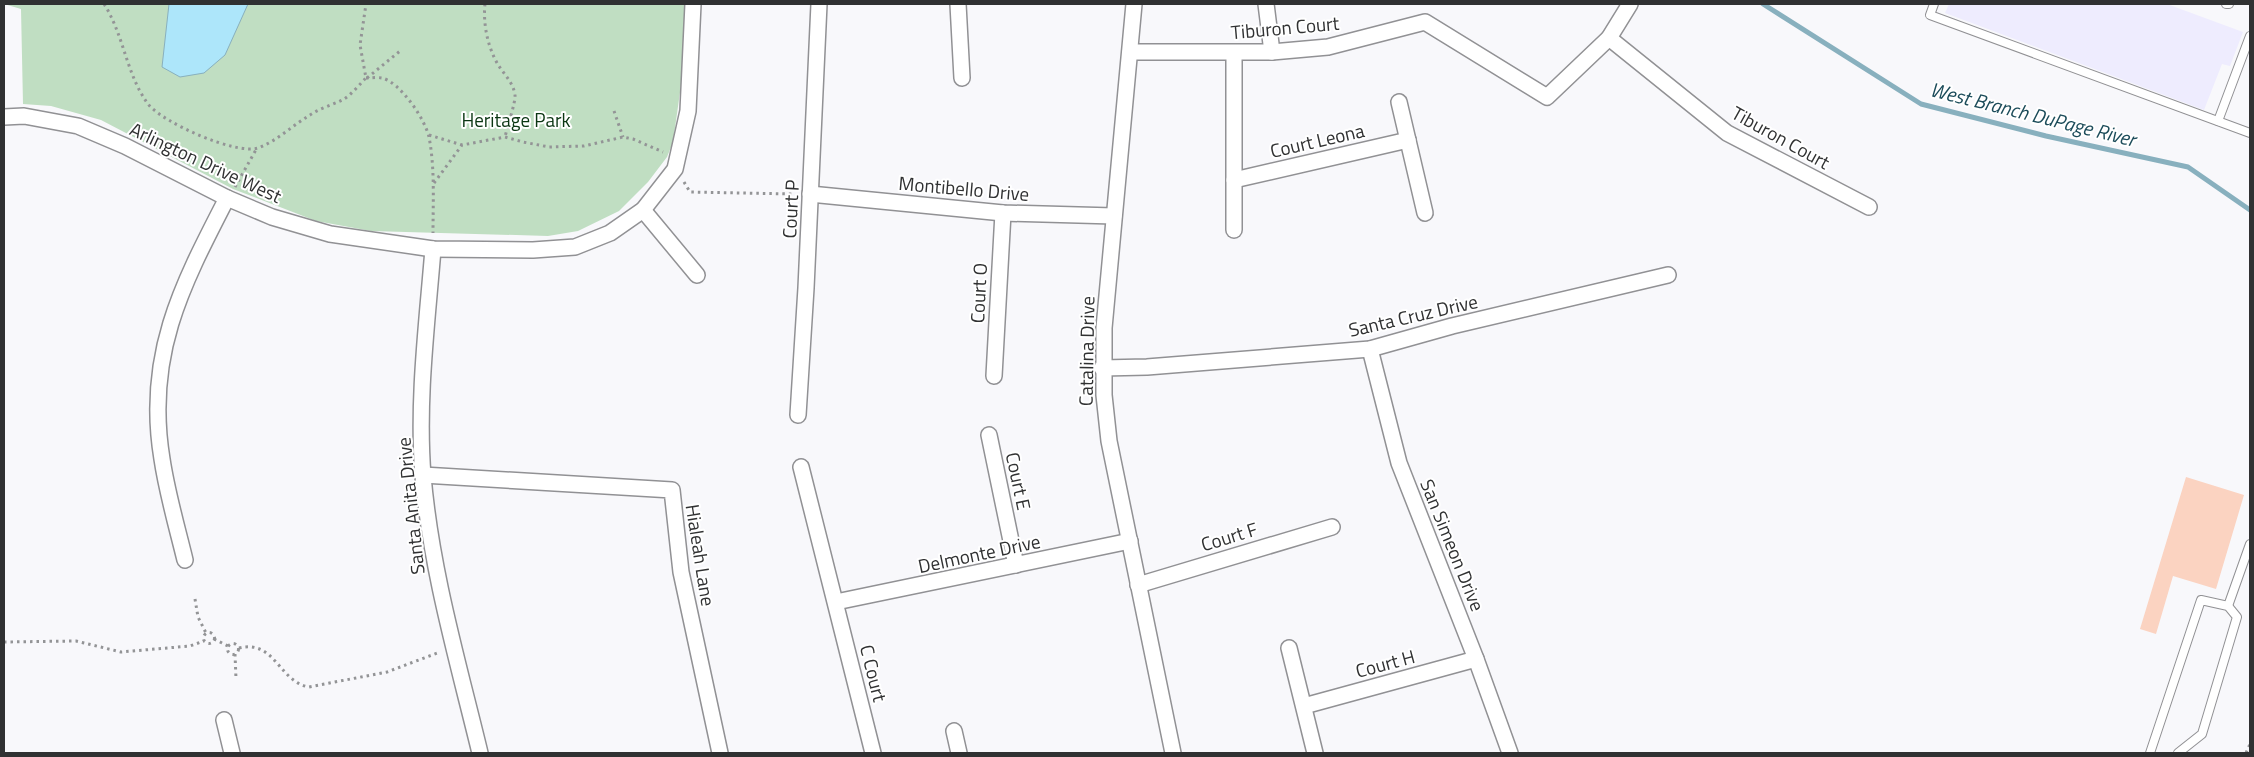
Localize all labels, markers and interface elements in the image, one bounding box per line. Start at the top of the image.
street label: Tiburon Court [1230,8,1341,46]
water label: West Branch DuPage River [1927,73,2142,155]
street label: Tiburon Court [1726,98,1836,176]
park label: Heritage Park [461,105,571,134]
street label: Arlington Drive West [125,114,287,210]
street label: Court Leona [1267,115,1368,165]
street label: Montibello Drive [897,168,1031,208]
street label: Court P [774,179,806,239]
street label: Court O [962,262,994,324]
street label: Santa Cruz Drive [1346,286,1480,344]
street label: Catalina Drive [1071,296,1101,406]
street label: Santa Anita Drive [388,436,432,576]
street label: Court E [999,450,1039,512]
street label: San Simeon Drive [1413,475,1493,615]
street label: Hialeah Lane [679,502,723,608]
street label: Court F [1197,514,1261,558]
street label: Delmonte Drive [915,526,1043,580]
street label: C Court [853,641,895,705]
street label: Court H [1352,641,1418,685]

